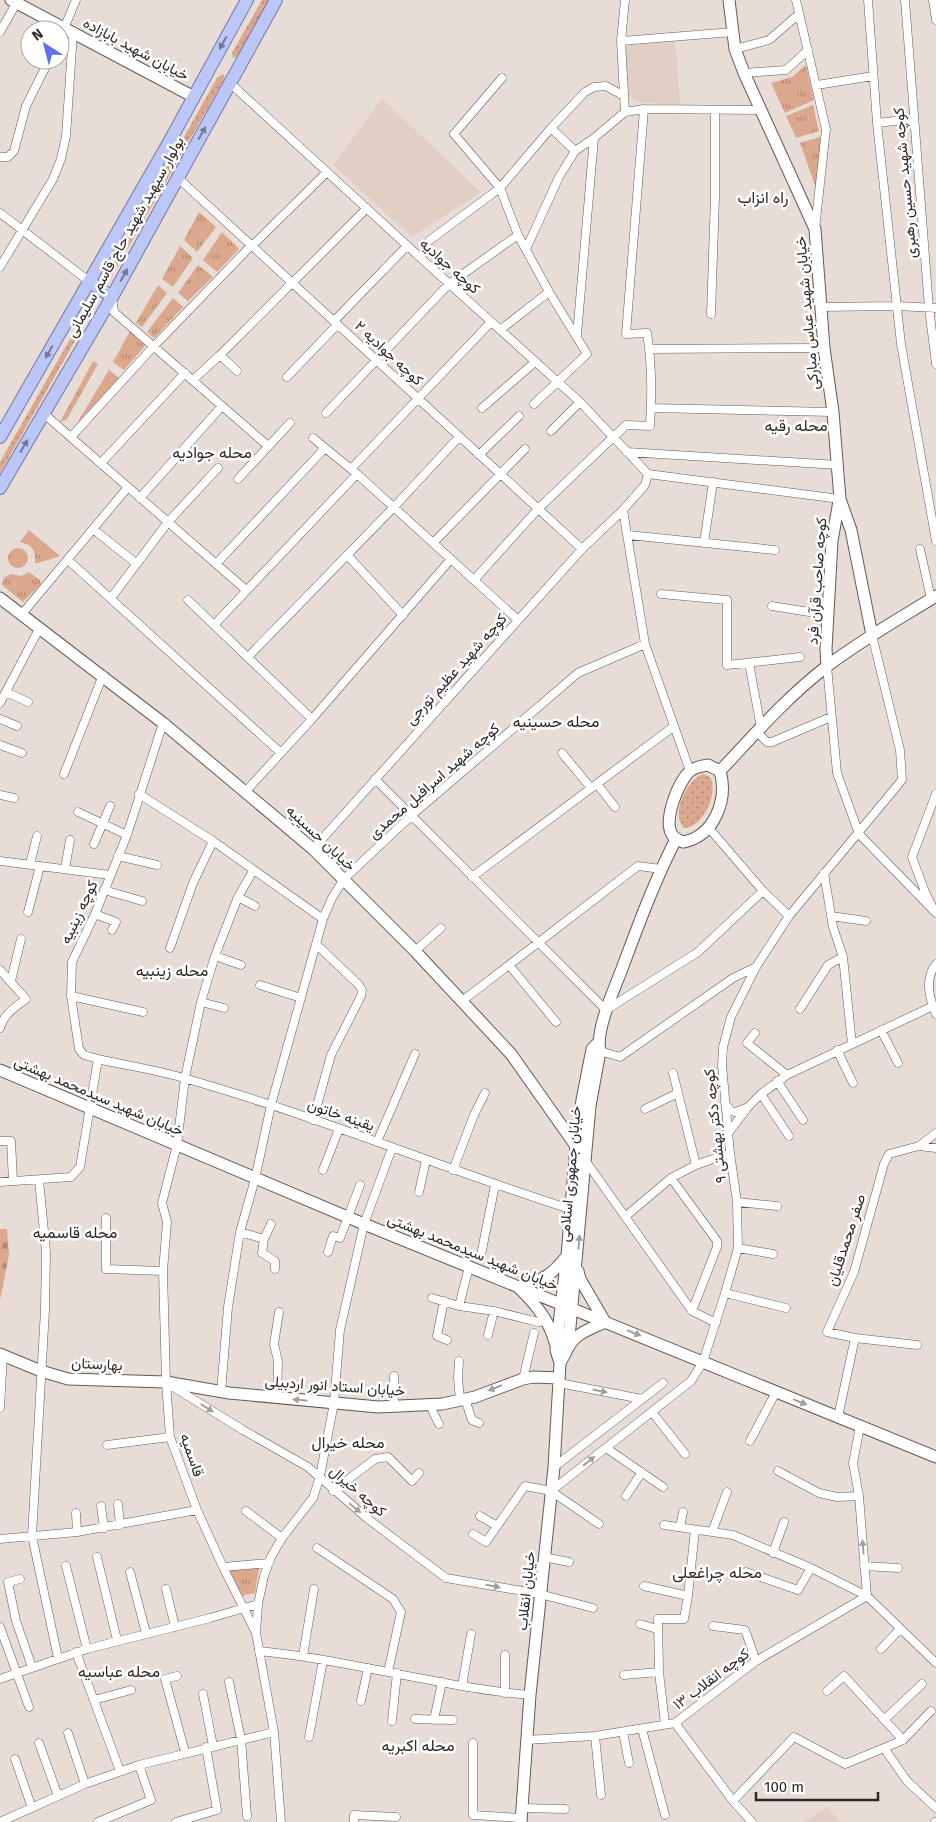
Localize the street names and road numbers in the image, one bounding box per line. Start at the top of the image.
street label: خیابان شهید بابازاده [80,14,192,84]
street label: کوچه شهید حسین رهبری [889,106,922,259]
street label: بولوار سپهبد شهید حاج قاسم سلیمانی [62,133,190,341]
street label: کوچه جوادیه [415,234,484,299]
street label: خیابان شهید عباس مبارکی [791,235,824,391]
street label: کوچه جوادیه ۲ [350,317,427,390]
street label: کوچه صاحب قرآن فرد [804,516,831,645]
street label: کوچه شهید عظیم تورجی [401,609,512,729]
street label: کوچه شهید اسرافیل محمدی [365,719,504,844]
street label: خیابان حسینیه [283,801,359,875]
street label: کوچه زینبیه [56,877,103,947]
street label: خیابان شهید سیدمحمد بهشتی [11,1052,186,1141]
street label: کوچه دکتر بهشتی ۹ [700,1068,731,1184]
street label: یقینه خاتون [305,1095,377,1135]
street label: خیابان جمهوری اسلامی [555,1105,586,1243]
street label: صفر محمدقلیان [823,1192,869,1288]
street label: خیابان شهید سیدمحمد بهشتی [385,1210,561,1295]
street label: بهارستان [71,1354,123,1374]
street label: خیابان استاد انور اردبیلی [264,1372,406,1401]
street label: قاسمیه [176,1431,208,1479]
street label: کوچه خیرال [325,1462,390,1521]
street label: خیابان انقلاب [513,1551,539,1631]
street label: کوچه انقلاب ۱۳ [669,1644,754,1714]

